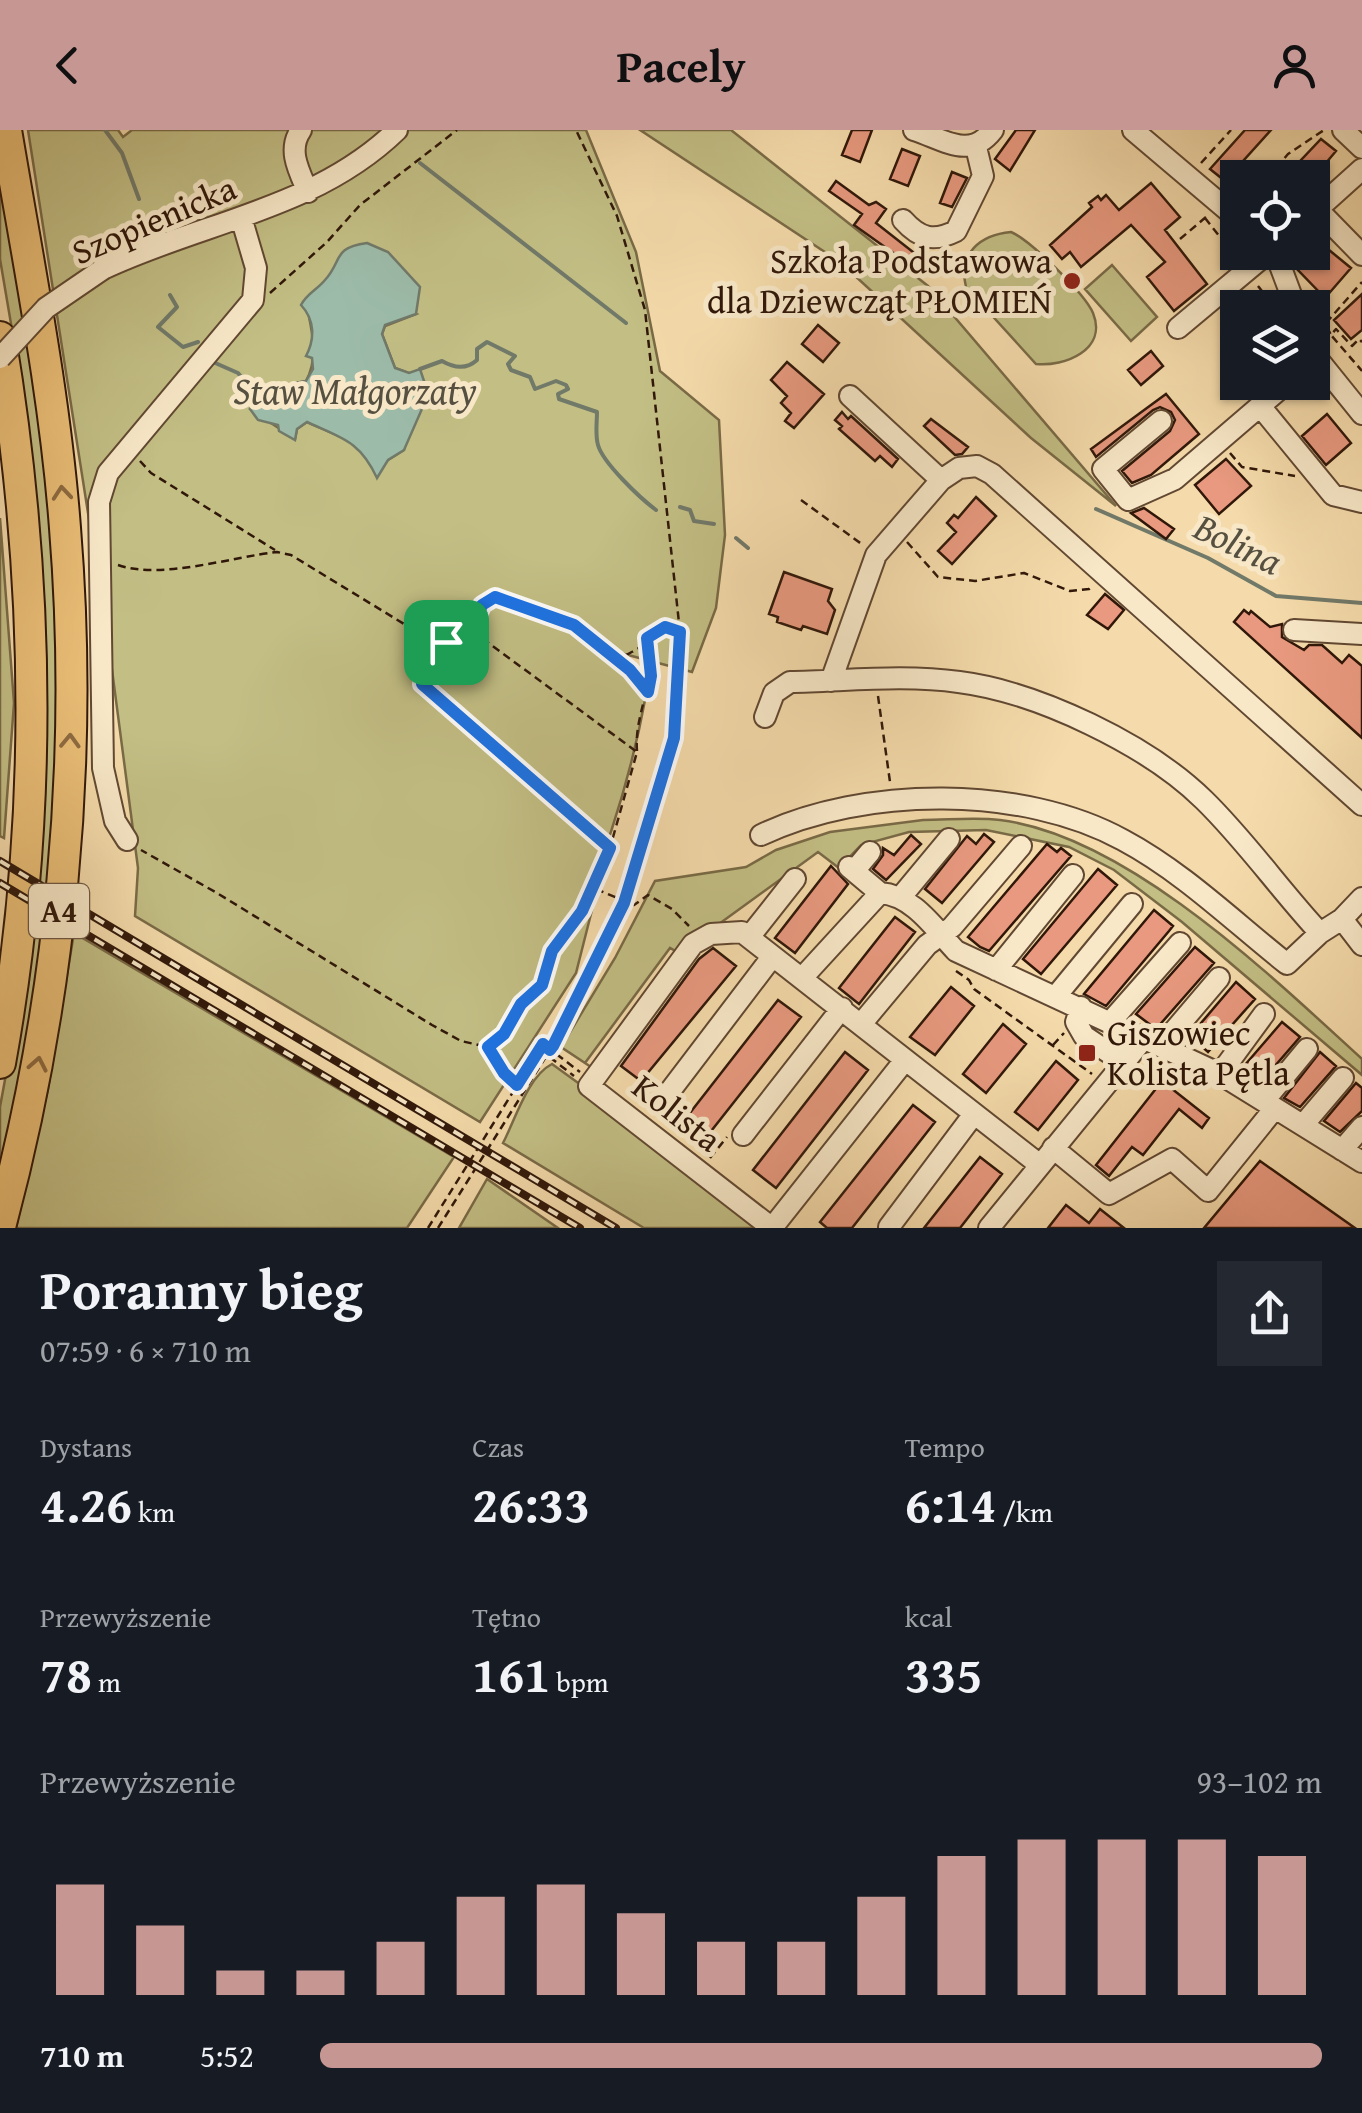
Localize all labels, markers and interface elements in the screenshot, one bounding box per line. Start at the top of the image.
text: Pacely [616,33,746,98]
icon: back [40,38,95,93]
icon: person [1267,38,1322,93]
map controls [1220,160,1330,400]
button: locate [1220,160,1330,270]
street label: Szopienicka [64,162,244,277]
place label: Szkoła Podstawowa dla Dziewcząt PŁOMIEŃ [707,235,1052,326]
marker: Szkoła Podstawowa dla Dziewcząt PŁOMIEŃ [1061,270,1083,292]
button: layers [1220,290,1330,400]
water label: Staw Małgorzaty [233,362,477,418]
one-way arrow [52,484,74,500]
water label: Bolina [1184,497,1292,589]
pin [404,600,489,685]
icon: arrive [419,615,474,670]
one-way arrow [60,732,81,748]
road number: A4 [29,884,89,938]
place label: Giszowiec Kolista Pętla [1107,1007,1290,1098]
marker: Giszowiec Kolista Pętla [1076,1042,1098,1064]
one-way arrow [26,1055,47,1072]
street label: Kolista [622,1061,733,1164]
text: Poranny bieg [40,1249,363,1329]
button: share [1217,1261,1322,1366]
text: 07:59 · 6 × 710 m [40,1327,251,1374]
text: Dystans [40,1426,132,1467]
text: Czas [472,1426,524,1467]
text: Tempo [905,1426,985,1467]
text: 4.26 [40,1467,132,1540]
text: 26:33 [472,1467,590,1540]
text: 6:14 [905,1467,997,1540]
text: km [132,1491,175,1532]
text: /km [997,1491,1053,1532]
text: Przewyższenie [40,1596,211,1637]
text: Tętno [472,1596,541,1637]
text: kcal [905,1596,952,1637]
text: 78 [40,1637,92,1710]
text: 161 [472,1637,550,1710]
text: 335 [905,1637,982,1710]
text: m [92,1661,121,1702]
text: bpm [550,1661,609,1702]
text: Przewyższenie [40,1758,236,1805]
text: 93–102 m [1197,1758,1322,1805]
text: 710 m [40,2032,124,2079]
text: 5:52 [200,2032,254,2079]

